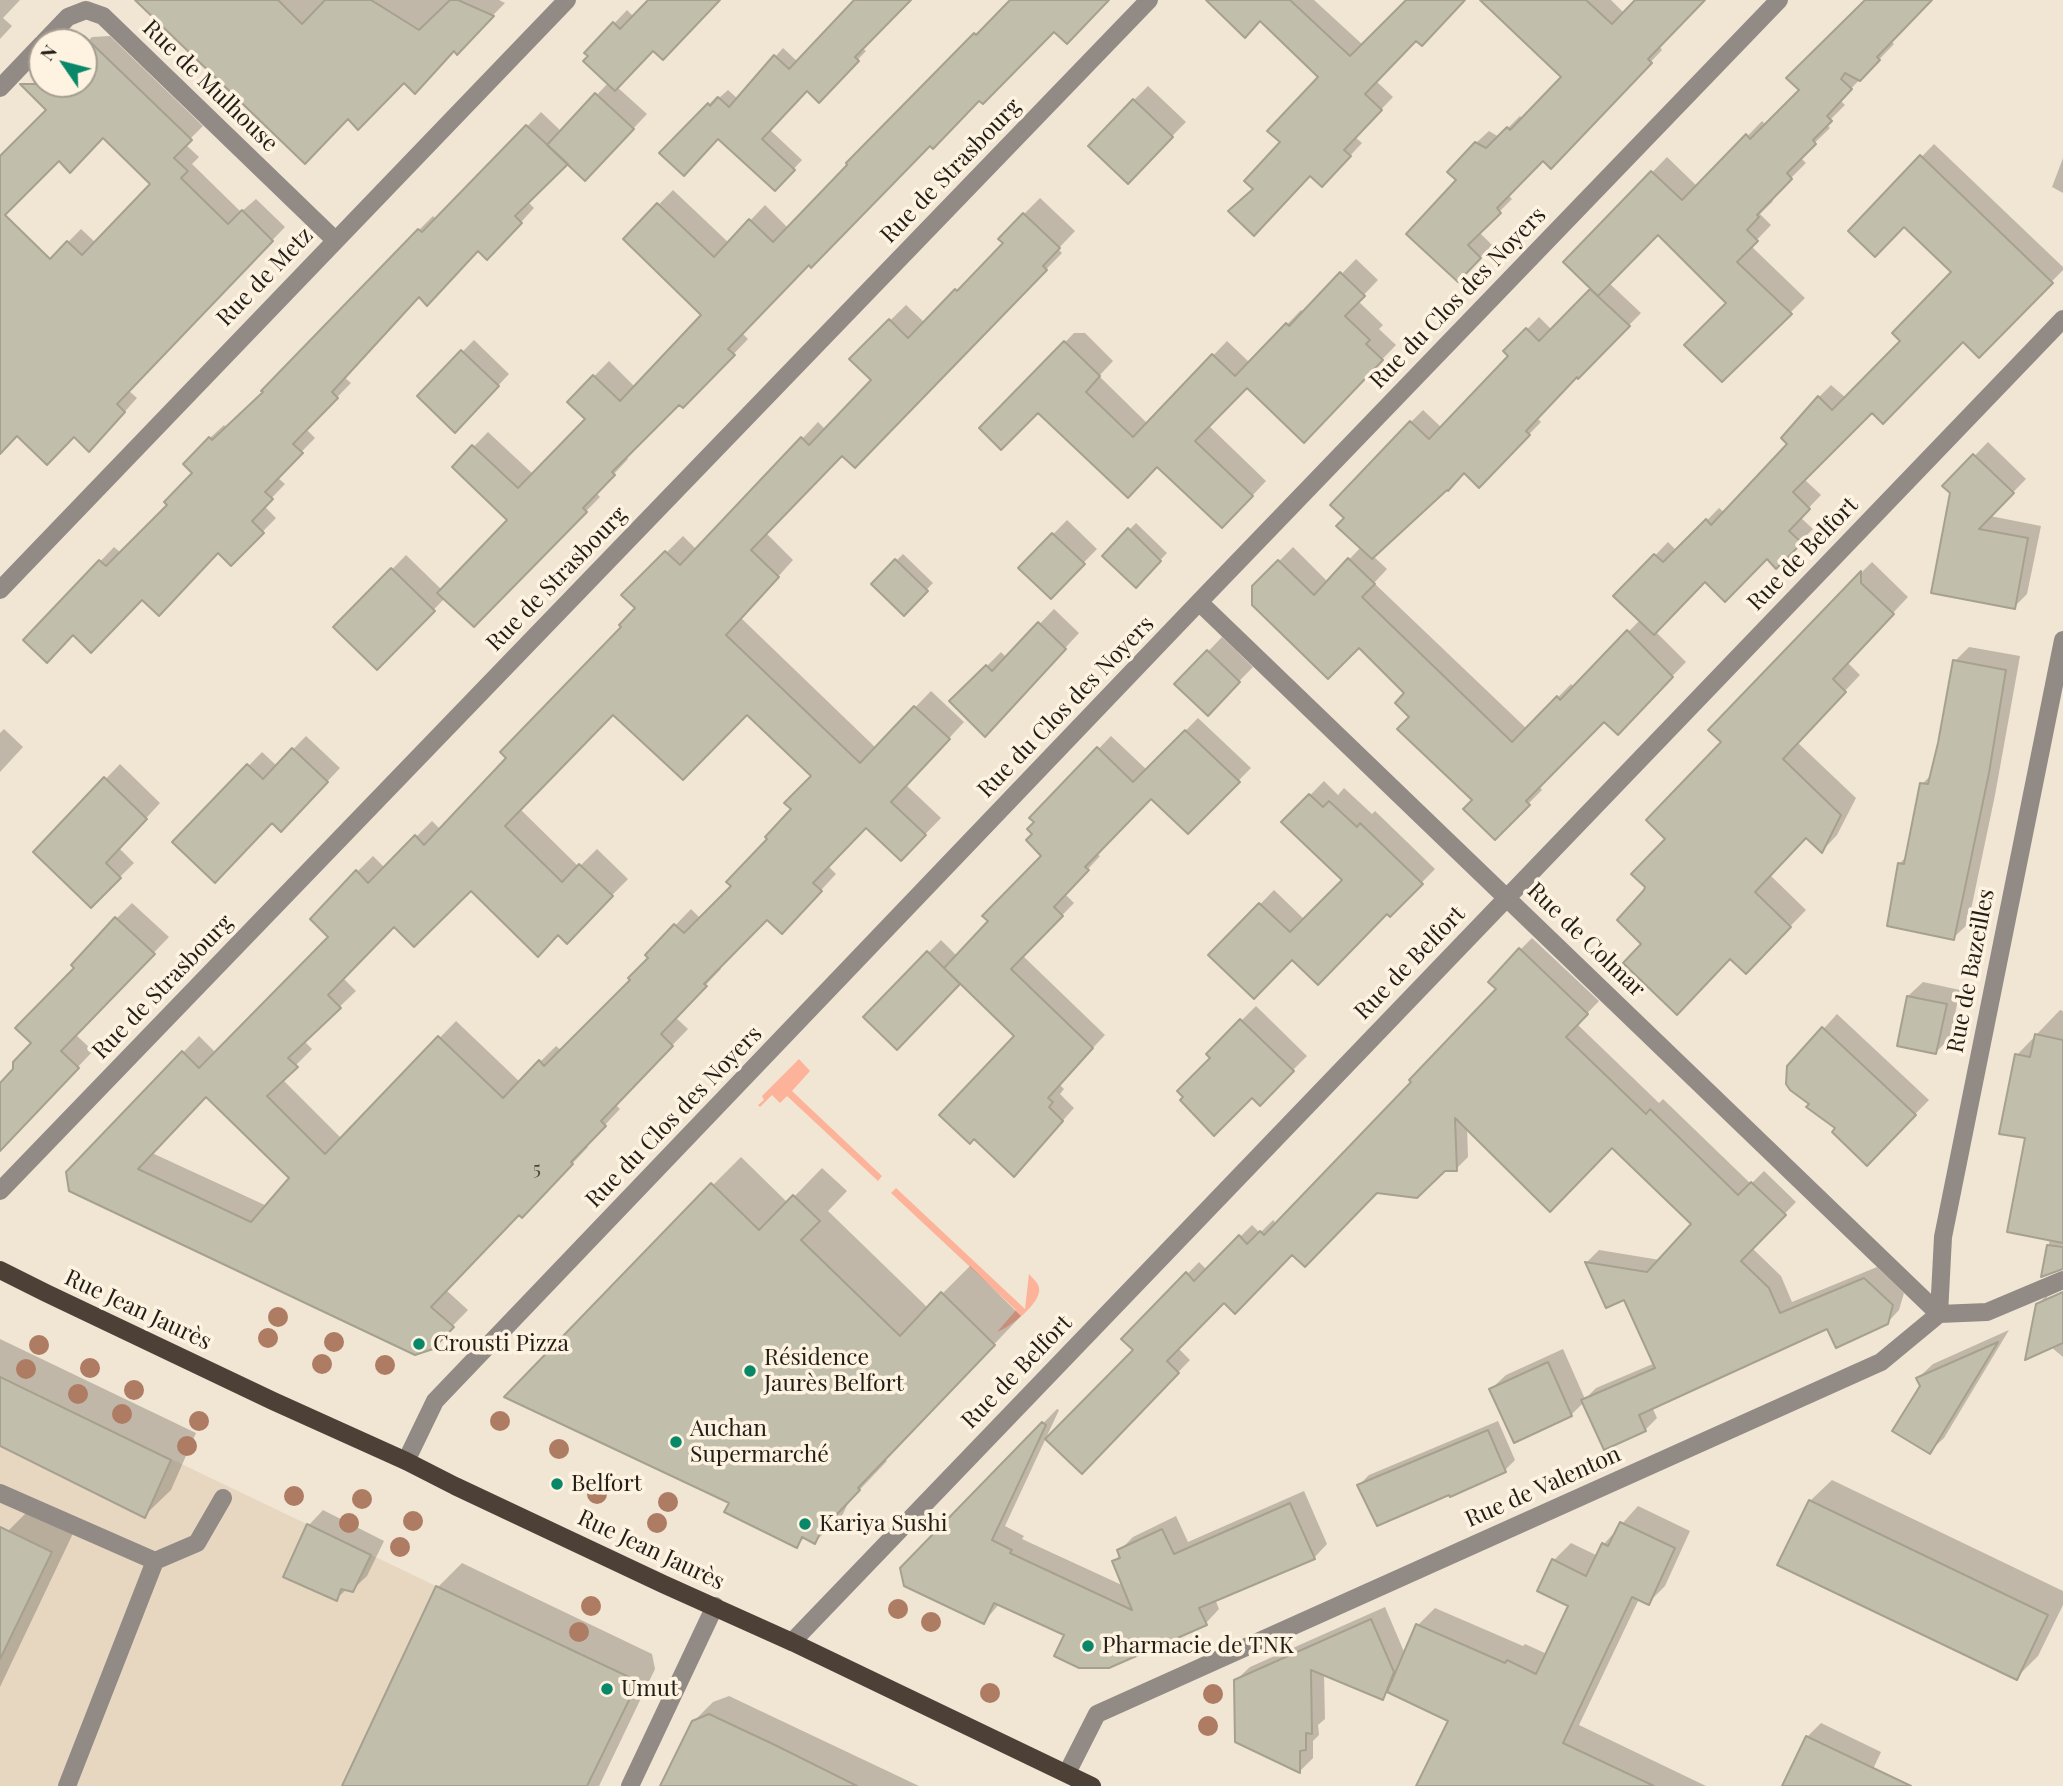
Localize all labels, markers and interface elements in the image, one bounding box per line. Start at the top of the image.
street label: Rue de Mulhouse [137,14,283,158]
north arrow [28,28,98,98]
text: N [33,39,62,65]
street label: Rue de Strasbourg [875,93,1027,249]
street label: Rue du Clos des Noyers [1364,202,1552,394]
street label: Rue de Metz [211,222,319,332]
street label: Rue de Belfort [1742,491,1864,617]
street label: Rue de Strasbourg [481,501,633,657]
street label: Rue du Clos des Noyers [972,611,1160,803]
street label: Rue de Colmar [1521,877,1651,1003]
street label: Rue de Bazeilles [1942,887,2000,1055]
street label: Rue de Belfort [1349,900,1471,1026]
street label: Rue de Strasbourg [87,909,239,1065]
street label: Rue du Clos des Noyers [580,1021,768,1213]
house number: 5 [533,1158,541,1180]
street label: Rue Jean Jaurès [60,1264,216,1356]
street label: Rue de Belfort [956,1309,1078,1435]
place label: Crousti Pizza [433,1330,569,1358]
marker: Crousti Pizza [411,1336,427,1352]
place label: Résidence Jaurès Belfort [764,1344,904,1398]
marker: Résidence Jaurès Belfort [742,1363,758,1379]
place label: Auchan Supermarché [690,1415,829,1469]
marker: Auchan Supermarché [668,1434,684,1450]
street label: Rue de Valenton [1461,1440,1625,1534]
place label: Belfort [571,1470,642,1498]
marker: Belfort [549,1476,565,1492]
street label: Rue Jean Jaurès [573,1504,729,1596]
place label: Kariya Sushi [819,1510,947,1538]
marker: Kariya Sushi [797,1516,813,1532]
place label: Pharmacie de TNK [1102,1632,1294,1660]
marker: Pharmacie de TNK [1080,1638,1096,1654]
place label: Umut [621,1675,678,1703]
marker: Umut [599,1681,615,1697]

